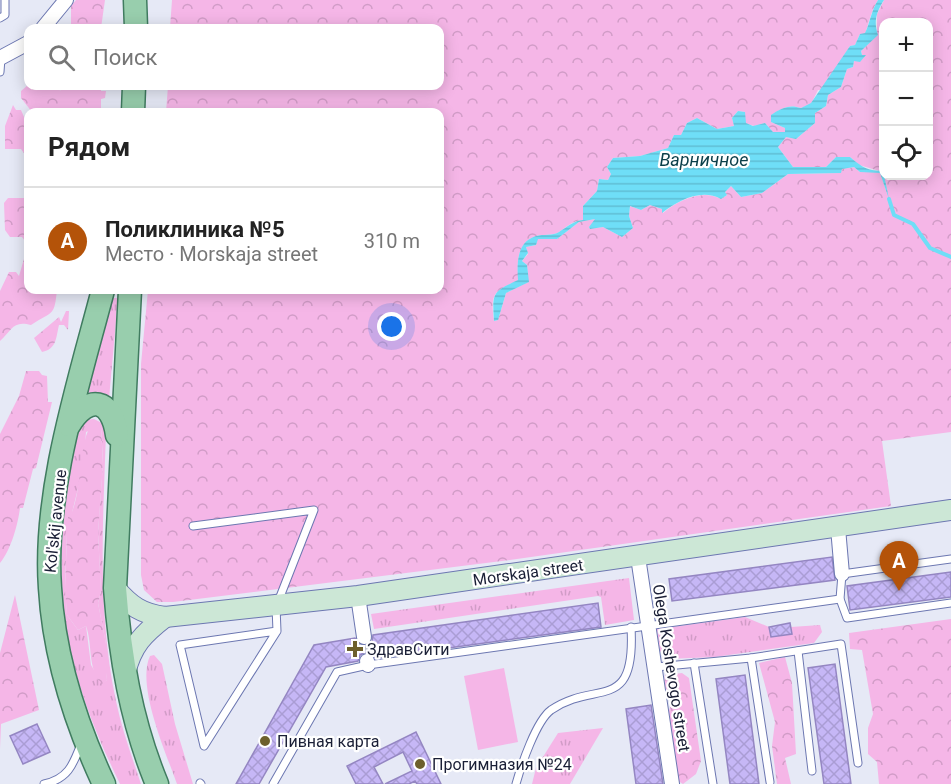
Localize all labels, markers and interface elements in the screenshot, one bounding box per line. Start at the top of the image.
map controls [879,18,933,180]
button: + [879,18,933,72]
search box [24,24,444,90]
icon: search [45,41,78,74]
text: Поиск [93,45,157,70]
button: − [879,72,933,126]
button: locate [879,126,933,180]
text: Рядом [48,132,130,162]
water label: Варничное [659,149,749,170]
text: Поликлиника №5 [105,217,285,242]
text: A [61,229,74,253]
text: 310 m [364,229,420,253]
text: Место · Morskaja street [105,242,318,266]
your location [377,312,406,341]
street label: Kol'skij avenue [41,468,70,574]
pin: A [880,542,918,591]
street label: Morskaja street [472,555,584,590]
street label: Olega Koshevogo street [649,583,694,753]
place label: ЗдравСити [367,640,450,659]
marker: ЗдравСити [348,642,362,656]
place label: Пивная карта [277,732,379,751]
marker: Пивная карта [258,734,272,748]
place label: Прогимназия №24 [432,755,572,774]
marker: Прогимназия №24 [413,757,427,771]

